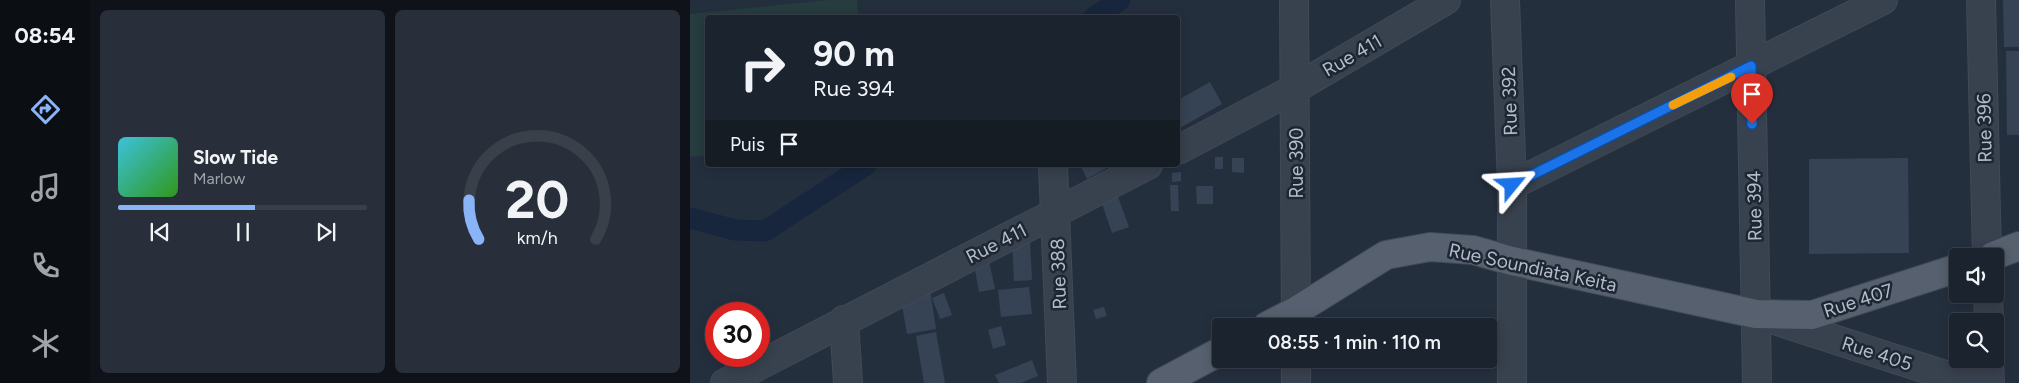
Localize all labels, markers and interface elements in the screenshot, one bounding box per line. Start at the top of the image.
text: 08:54 [14,22,76,49]
street label: Rue 411 [1318,29,1386,82]
text: 90 m [813,33,895,75]
icon: right [730,35,795,100]
street label: Rue 392 [1497,66,1522,136]
pin [1731,73,1773,124]
text: Rue 394 [813,75,895,102]
icon: arrive [1738,80,1766,108]
icon: directions [28,92,63,127]
street label: Rue 396 [1972,93,1997,163]
street label: Rue 390 [1285,128,1308,198]
icon: arrive [775,130,803,158]
text: Puis [730,133,765,156]
text: Slow Tide [193,146,278,169]
position arrow [1485,158,1537,210]
text: Marlow [193,169,245,188]
text: 20 [506,169,569,231]
icon: music [28,170,63,205]
street label: Rue 394 [1742,170,1767,241]
icon: previous [146,218,174,246]
icon: pause [229,218,257,246]
icon: next [312,218,340,246]
street label: Rue 411 [962,218,1030,268]
text: km/h [517,227,558,248]
street label: Rue 388 [1046,238,1071,310]
street label: Rue Soundiata Keita [1447,238,1619,297]
icon: phone [28,248,63,283]
map controls [1949,248,2004,368]
button: sound [1949,248,2004,303]
street label: Rue 407 [1820,278,1896,322]
speed limit sign: 30 [705,302,770,367]
button: search [1949,313,2004,368]
icon: climate [28,326,63,361]
text: 08:55 · 1 min · 110 m [1268,331,1441,354]
street label: Rue 405 [1839,331,1915,376]

